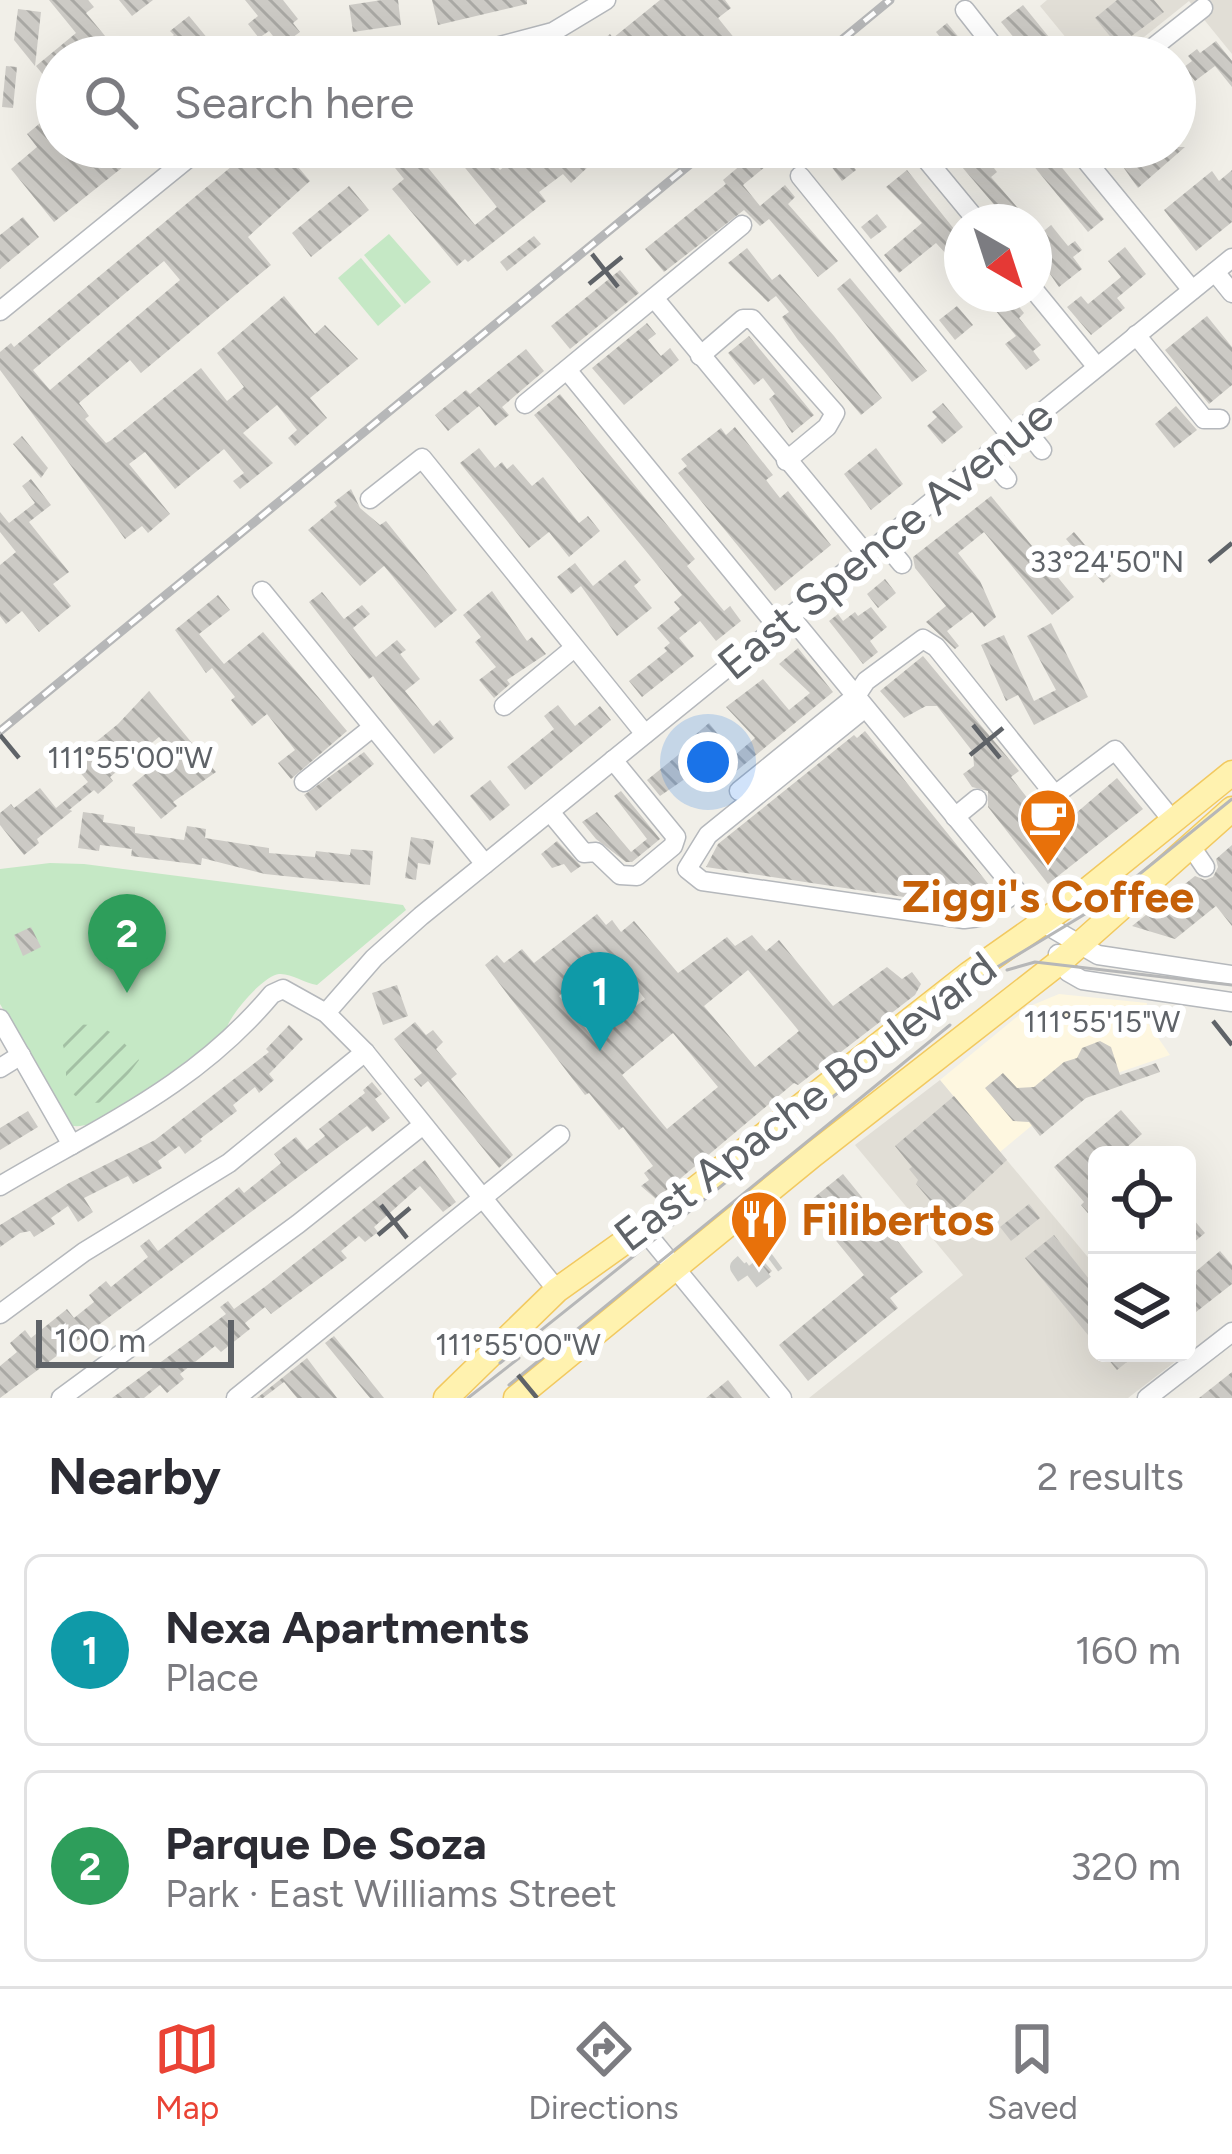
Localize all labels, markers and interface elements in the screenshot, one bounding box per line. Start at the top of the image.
search box [36,36,1196,168]
icon: search [78,69,144,135]
text: Search here [174,75,414,129]
north arrow [944,204,1052,312]
street label: East Spence Avenue [707,387,1063,691]
text: 33°24'50"N [1030,543,1184,580]
your location [678,732,738,792]
text: 111°55'00"W [47,739,213,776]
cafe icon: Ziggi's Coffee [1017,786,1079,868]
place label: Ziggi's Coffee [902,869,1194,923]
pin: 2 [88,894,166,993]
street label: East Apache Boulevard [604,940,1006,1262]
pin: 1 [561,952,639,1051]
text: 111°55'15"W [1024,1003,1181,1040]
map controls [1088,1146,1196,1362]
button: locate [1088,1146,1196,1254]
restaurant icon: Filibertos [728,1188,790,1270]
place label: Filibertos [801,1192,994,1246]
button: layers [1088,1254,1196,1362]
scale bar [36,1314,234,1367]
text: 100 m [54,1321,146,1360]
text: 111°55'00"W [435,1326,601,1363]
text: Nearby [48,1446,221,1507]
text: 2 results [1037,1453,1184,1500]
text: Nexa Apartments [165,1600,529,1654]
text: 1 [82,1627,98,1674]
text: 160 m [1075,1627,1181,1674]
text: Place [165,1654,258,1701]
text: Parque De Soza [165,1816,487,1870]
text: 2 [79,1843,101,1890]
text: 320 m [1070,1843,1181,1890]
text: Park · East Williams Street [165,1870,617,1917]
tab: Map [154,2016,220,2127]
tab: Directions [528,2016,679,2127]
tab: Saved [987,2016,1078,2127]

